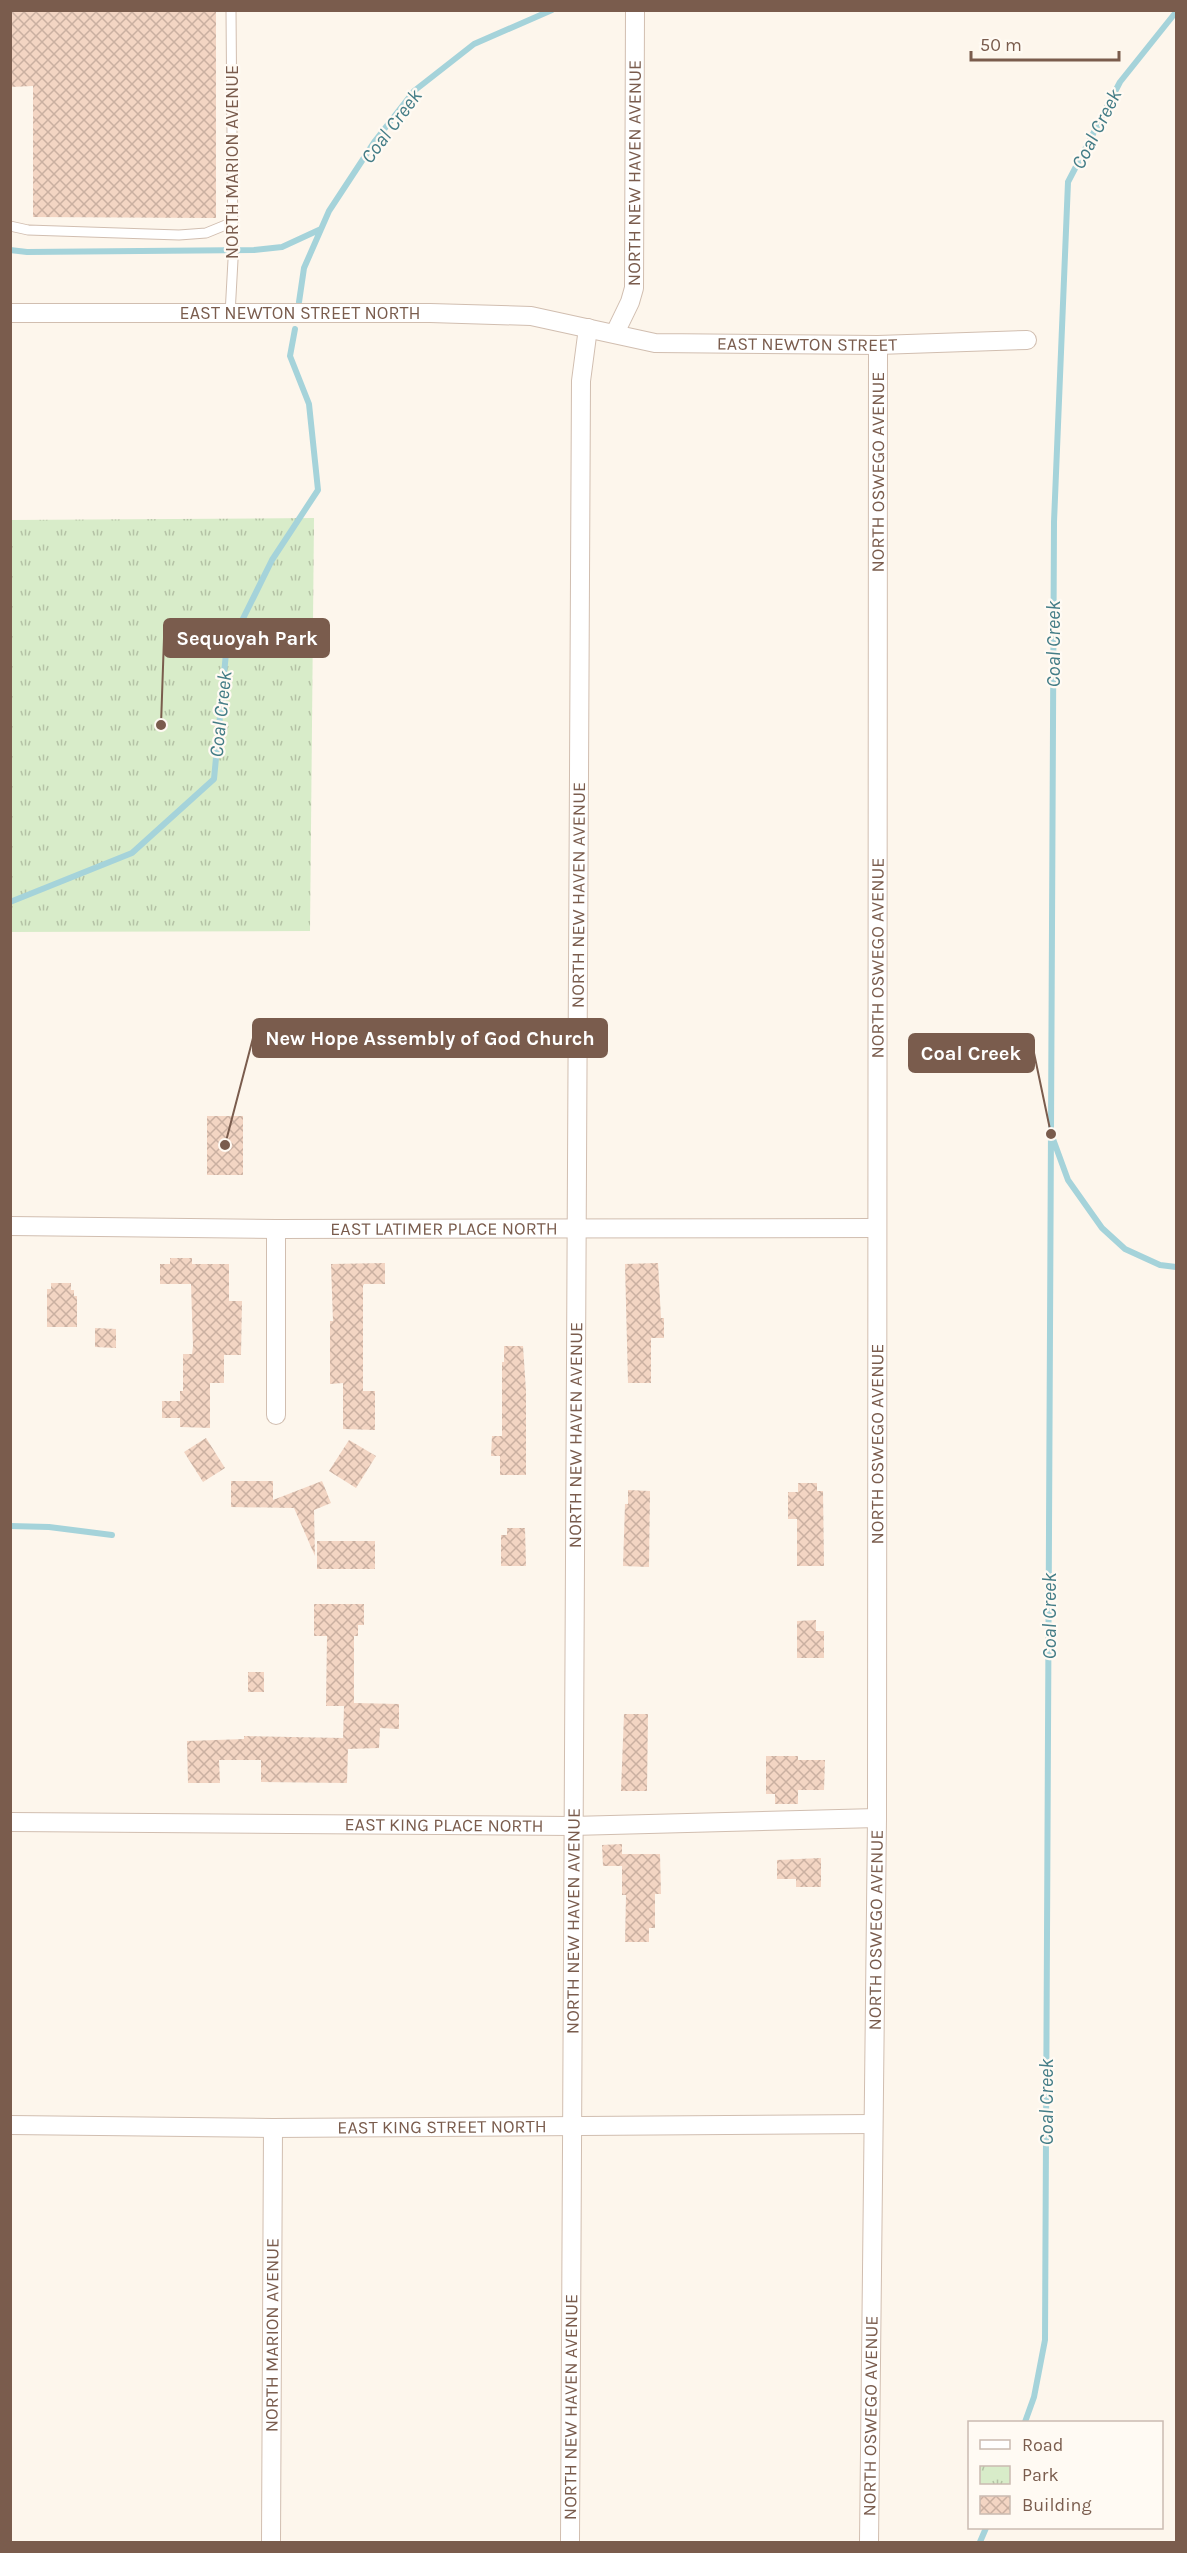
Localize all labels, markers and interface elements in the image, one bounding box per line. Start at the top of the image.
scale bar [971,24,1120,62]
text: 50 m [980,34,1022,56]
street label: NORTH NEW HAVEN AVENUE [623,60,646,286]
street label: NORTH MARION AVENUE [221,65,243,259]
water label: Coal Creek [356,84,427,168]
water label: Coal Creek [1066,85,1127,173]
street label: EAST NEWTON STREET NORTH [180,302,420,324]
street label: EAST NEWTON STREET [717,333,898,356]
street label: NORTH OSWEGO AVENUE [867,372,889,572]
water label: Coal Creek [1042,600,1065,687]
callout: Sequoyah Park [164,619,329,657]
text: Sequoyah Park [176,627,318,650]
water label: Coal Creek [205,669,237,758]
street label: NORTH NEW HAVEN AVENUE [567,782,590,1008]
street label: NORTH OSWEGO AVENUE [867,858,889,1058]
callout: New Hope Assembly of God Church [253,1019,607,1057]
text: New Hope Assembly of God Church [265,1027,595,1050]
callout: Coal Creek [909,1034,1034,1072]
text: Coal Creek [921,1042,1021,1065]
street label: EAST LATIMER PLACE NORTH [330,1218,558,1240]
street label: NORTH NEW HAVEN AVENUE [564,1322,587,1548]
street label: NORTH OSWEGO AVENUE [866,1344,888,1544]
water label: Coal Creek [1038,1572,1061,1659]
street label: NORTH NEW HAVEN AVENUE [562,1808,585,2034]
street label: EAST KING PLACE NORTH [344,1813,544,1837]
street label: NORTH OSWEGO AVENUE [864,1829,888,2031]
water label: Coal Creek [1035,2058,1058,2145]
street label: EAST KING STREET NORTH [337,2115,547,2139]
street label: NORTH MARION AVENUE [261,2238,283,2432]
street label: NORTH NEW HAVEN AVENUE [559,2294,582,2520]
street label: NORTH OSWEGO AVENUE [858,2315,883,2517]
legend [968,2421,1163,2529]
text: Road [1022,2434,1063,2456]
text: Park [1022,2464,1059,2486]
text: Building [1022,2494,1092,2516]

